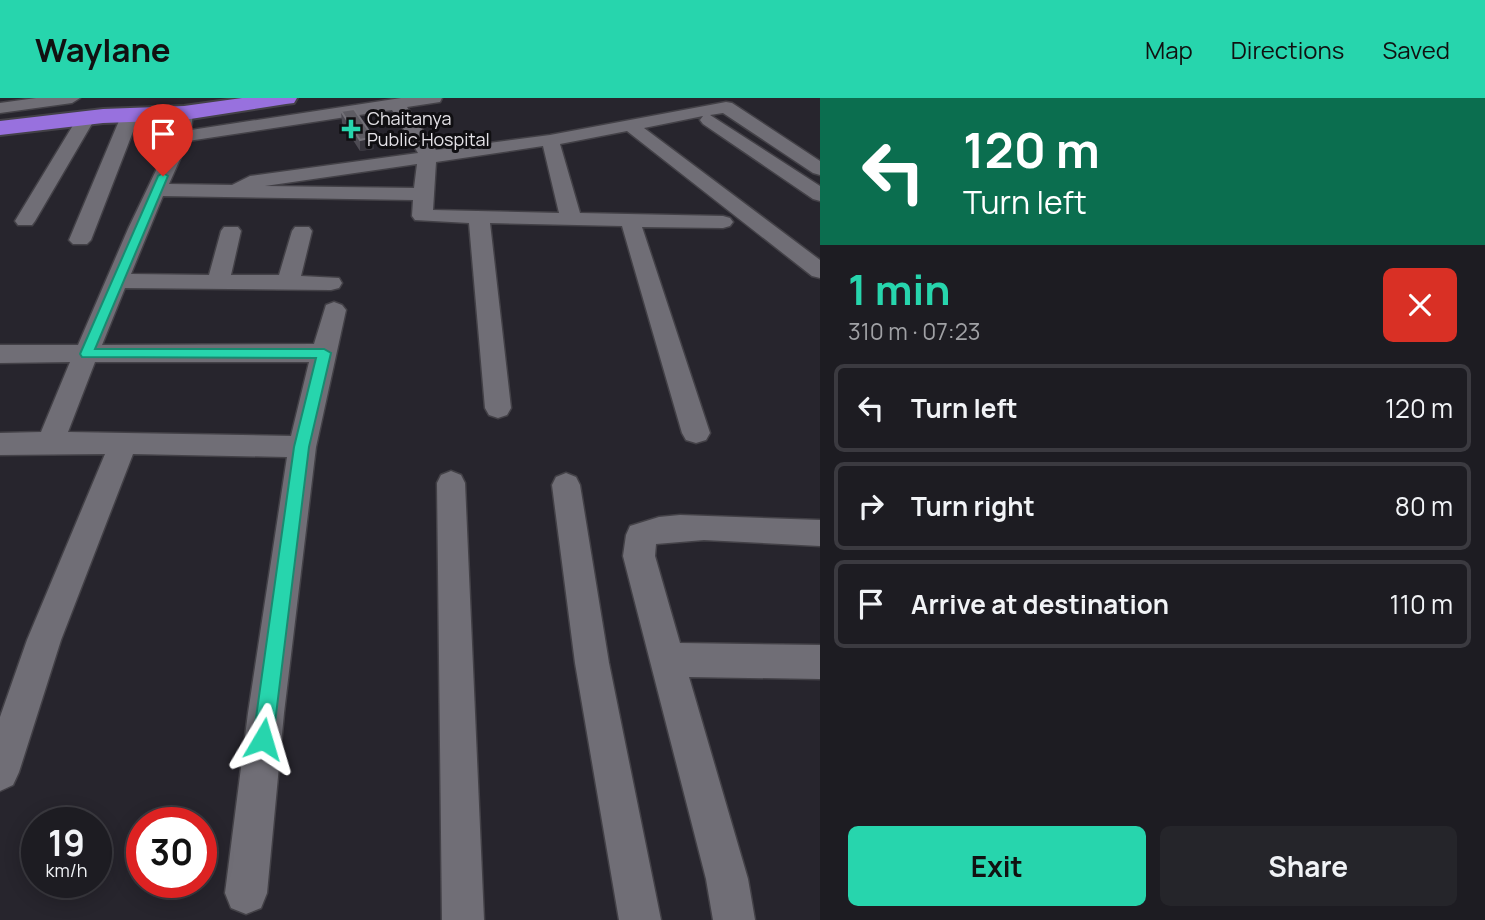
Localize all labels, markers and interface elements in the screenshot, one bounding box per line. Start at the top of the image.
text: Waylane [35,27,171,72]
text: Map [1145,33,1193,66]
text: Directions [1231,33,1344,66]
text: Saved [1382,33,1450,66]
pin [133,104,193,176]
place label: Chaitanya Public Hospital [367,106,490,151]
icon: arrive [144,115,182,153]
text: 120 m [963,116,1100,183]
marker: Chaitanya Public Hospital [341,119,361,139]
icon: left [848,126,939,217]
text: Turn left [963,180,1087,224]
text: 1 min [848,260,951,318]
button: close [1383,268,1457,342]
text: 310 m · 07:23 [848,315,981,347]
icon: left [852,389,890,427]
text: Turn left [911,390,1018,426]
text: 120 m [1385,390,1453,426]
icon: right [852,487,890,525]
text: Turn right [911,488,1035,524]
text: 80 m [1395,488,1453,524]
icon: arrive [852,585,890,623]
text: Arrive at destination [911,586,1169,622]
text: 110 m [1390,586,1453,622]
position arrow [226,702,300,776]
speed limit sign: 30 [126,807,217,898]
text: 19 [48,819,85,867]
button: Exit [848,826,1146,906]
button: Share [1160,826,1457,906]
text: km/h [46,858,87,882]

